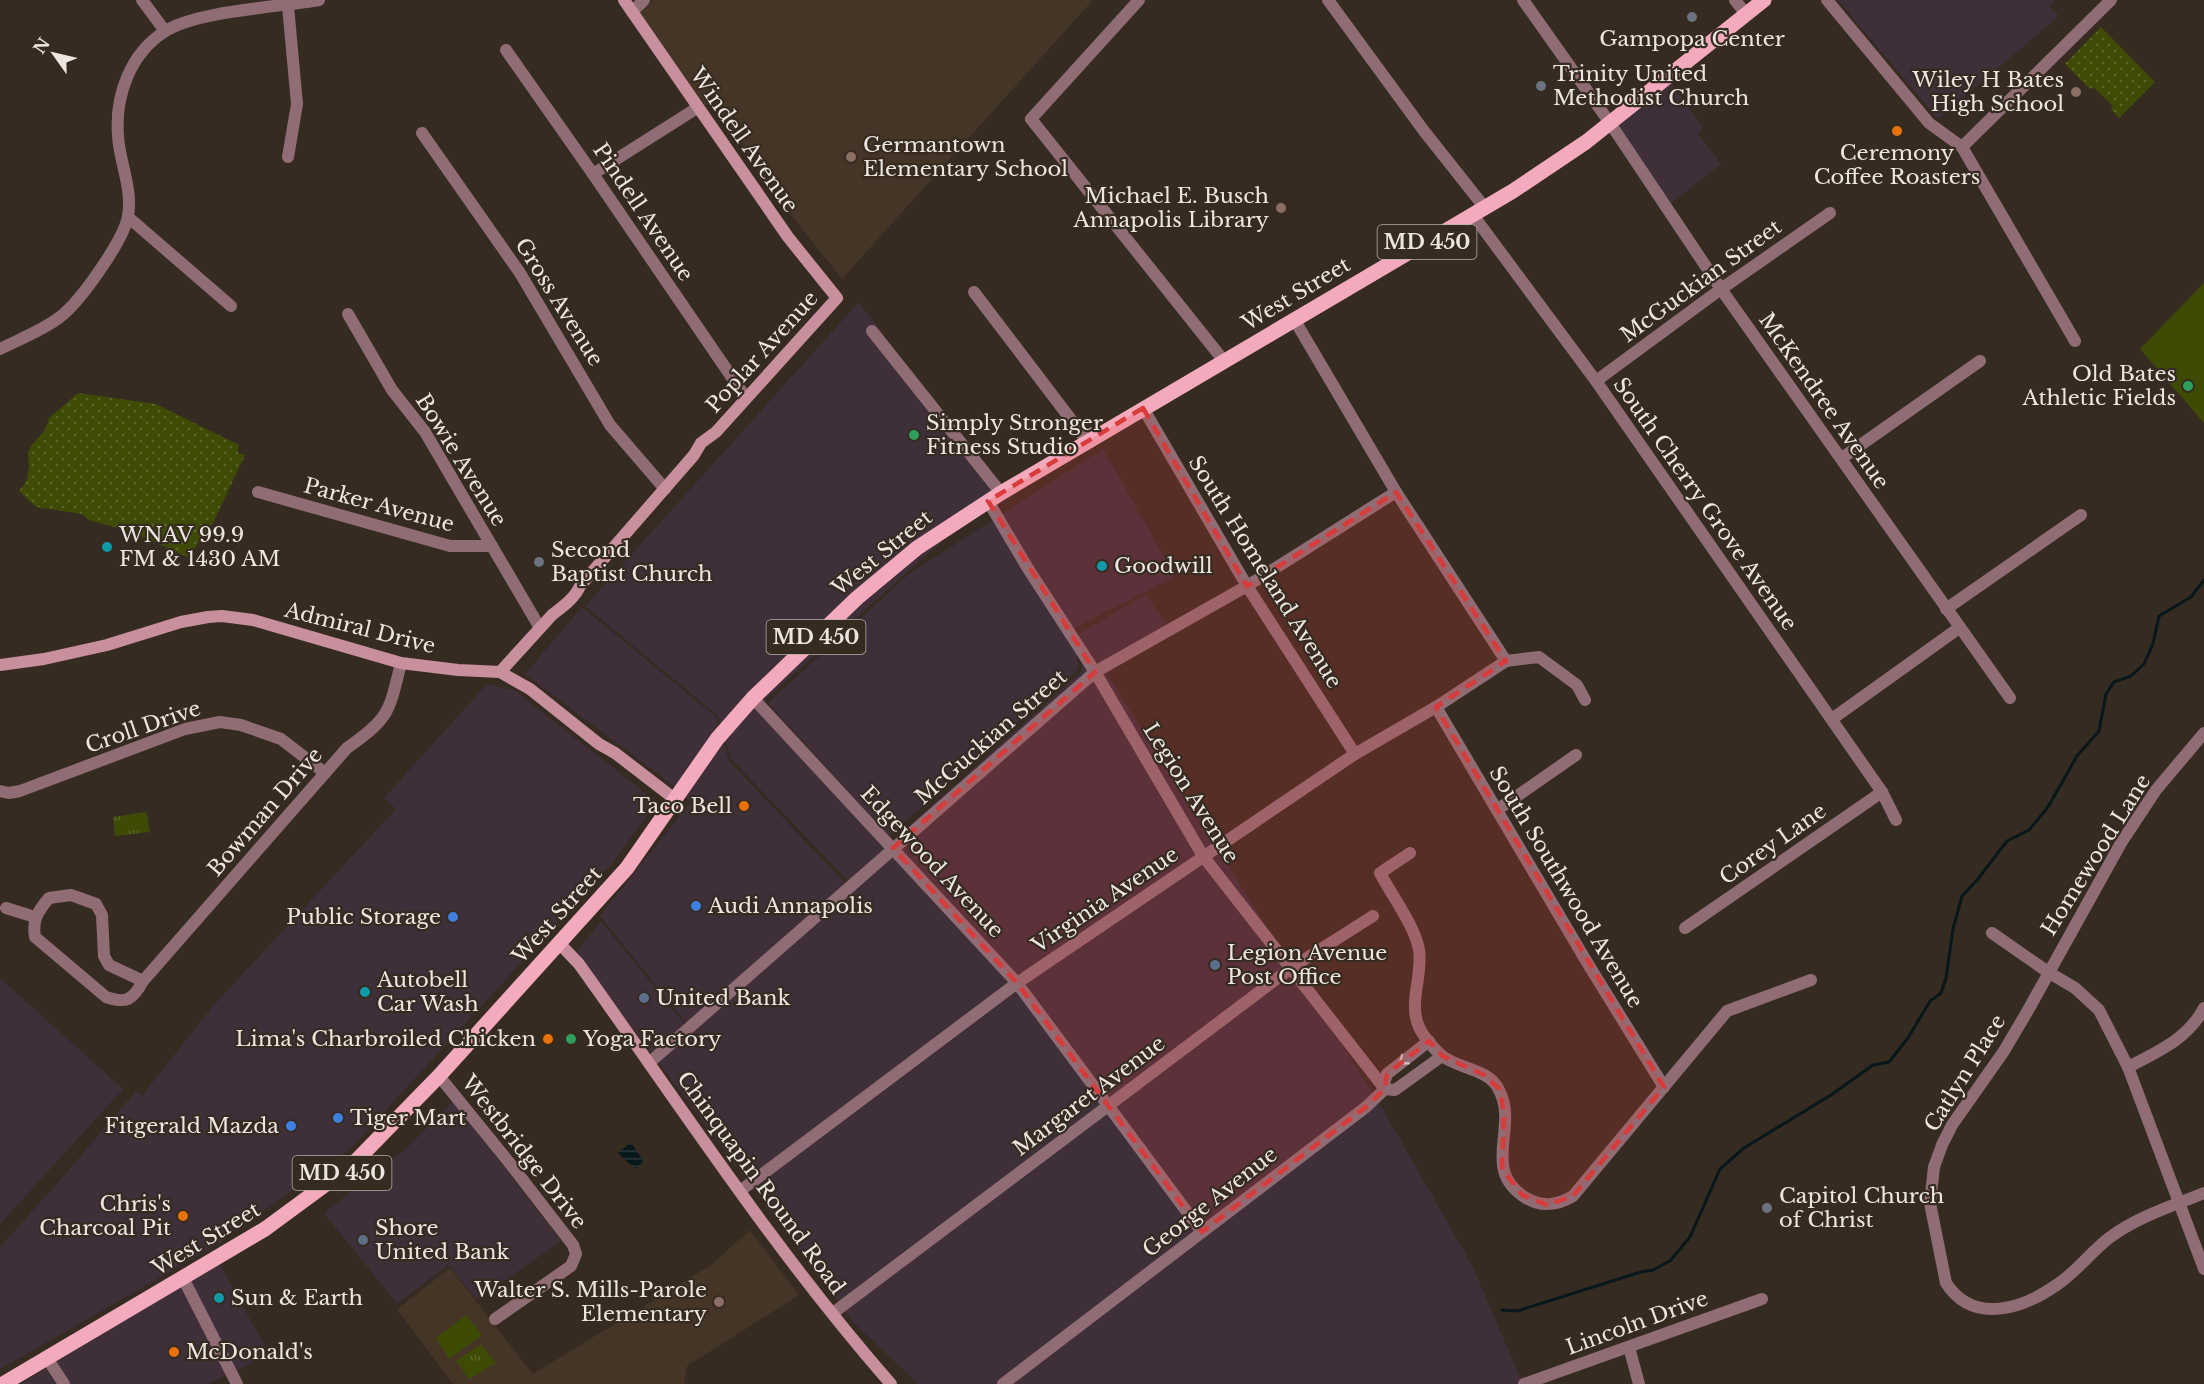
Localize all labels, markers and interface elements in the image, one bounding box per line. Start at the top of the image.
marker: Gampopa Center [1685,10,1699,24]
north arrow [24,24,84,84]
place label: Gampopa Center [1599,26,1785,52]
text: N [29,34,54,57]
place label: Trinity United Methodist Church [1553,61,1749,111]
street label: Windell Avenue [684,62,804,218]
place label: Wiley H Bates High School [1911,67,2064,117]
marker: Trinity United Methodist Church [1534,79,1548,93]
marker: Wiley H Bates High School [2069,85,2083,99]
marker: Ceremony Coffee Roasters [1890,124,1904,138]
place label: Germantown Elementary School [863,132,1068,182]
street label: Pindell Avenue [587,138,699,286]
place label: Ceremony Coffee Roasters [1814,140,1980,190]
marker: Germantown Elementary School [844,150,858,164]
place label: Michael E. Busch Annapolis Library [1072,183,1270,233]
marker: Michael E. Busch Annapolis Library [1274,201,1288,215]
street label: McGuckian Street [1615,214,1787,348]
road number: MD 450 [1378,225,1476,259]
street label: Gross Avenue [509,233,609,371]
street label: West Street [1236,251,1355,337]
street label: Poplar Avenue [701,286,823,418]
street label: McKendree Avenue [1753,308,1895,494]
place label: Old Bates Athletic Fields [2021,361,2176,411]
street label: South Cherry Grove Avenue [1607,373,1803,635]
marker: Old Bates Athletic Fields [2181,379,2195,393]
street label: Bowie Avenue [410,389,512,531]
place label: Simply Stronger Fitness Studio [926,410,1103,460]
marker: Simply Stronger Fitness Studio [907,428,921,442]
street label: South Homeland Avenue [1183,451,1347,693]
street label: Parker Avenue [301,472,457,538]
street label: West Street [826,505,938,602]
place label: WNAV 99.9 FM & 1430 AM [118,522,280,572]
place label: Second Baptist Church [551,537,712,587]
marker: WNAV 99.9 FM & 1430 AM [100,540,114,554]
place label: Goodwill [1114,553,1213,579]
marker: Second Baptist Church [532,555,546,569]
marker: Goodwill [1095,559,1109,573]
street label: Admiral Drive [281,596,438,659]
road number: MD 450 [766,620,866,654]
street label: McGuckian Street [910,664,1072,810]
street label: Croll Drive [82,695,204,759]
street label: Legion Avenue [1137,718,1245,868]
street label: Bowman Drive [202,742,328,882]
street label: South Southwood Avenue [1483,761,1649,1013]
street label: Homewood Lane [2036,769,2156,941]
street label: Edgewood Avenue [855,781,1009,943]
place label: Taco Bell [633,793,732,819]
street label: Corey Lane [1715,798,1831,890]
marker: Taco Bell [737,799,751,813]
street label: Virginia Avenue [1026,841,1183,959]
street label: West Street [506,861,607,970]
place label: Audi Annapolis [707,893,873,919]
marker: Audi Annapolis [689,899,703,913]
place label: Public Storage [286,904,441,930]
marker: Public Storage [446,910,460,924]
place label: Legion Avenue Post Office [1227,940,1387,990]
marker: Legion Avenue Post Office [1208,958,1222,972]
place label: Autobell Car Wash [376,967,479,1017]
marker: Autobell Car Wash [358,985,372,999]
place label: United Bank [656,985,790,1011]
marker: United Bank [637,991,651,1005]
street label: Catlyn Place [1919,1010,2011,1136]
place label: Lima's Charbroiled Chicken [235,1026,536,1052]
place label: Yoga Factory [582,1026,722,1052]
street label: Margaret Avenue [1008,1030,1170,1162]
marker: Lima's Charbroiled Chicken [541,1032,555,1046]
marker: Yoga Factory [564,1032,578,1046]
one-way arrow [1399,1054,1410,1065]
street label: Chinquapin Round Road [671,1067,851,1299]
street label: Westbridge Drive [455,1069,592,1234]
place label: Tiger Mart [350,1105,466,1131]
marker: Tiger Mart [331,1111,345,1125]
place label: Fitgerald Mazda [105,1113,279,1139]
marker: Fitgerald Mazda [284,1119,298,1133]
street label: George Avenue [1137,1141,1283,1263]
road number: MD 450 [292,1156,392,1190]
place label: Capitol Church of Christ [1779,1183,1944,1233]
place label: Chris's Charcoal Pit [39,1191,171,1241]
street label: West Street [146,1196,265,1282]
marker: Capitol Church of Christ [1760,1201,1774,1215]
marker: Chris's Charcoal Pit [176,1209,190,1223]
place label: Shore United Bank [375,1215,509,1265]
marker: Shore United Bank [356,1233,370,1247]
place label: Walter S. Mills-Parole Elementary [473,1277,708,1327]
place label: Sun & Earth [231,1285,363,1311]
street label: Lincoln Drive [1562,1285,1712,1361]
marker: Sun & Earth [212,1291,226,1305]
marker: Walter S. Mills-Parole Elementary [712,1295,726,1309]
place label: McDonald's [186,1339,313,1365]
marker: McDonald's [167,1345,181,1359]

